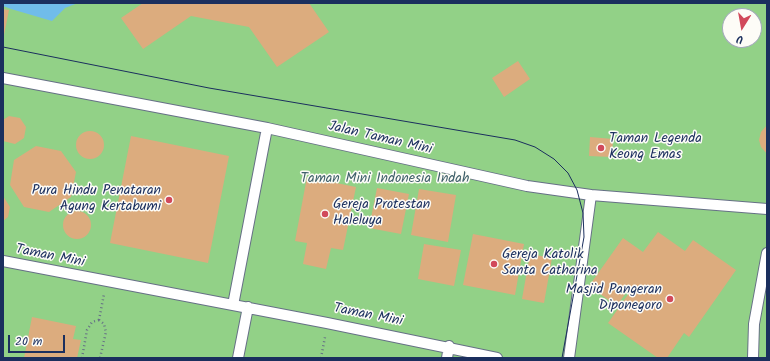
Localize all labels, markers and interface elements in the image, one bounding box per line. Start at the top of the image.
north arrow [722,8,762,48]
text: U [735,29,745,48]
street label: Jalan Taman Mini [326,119,434,159]
place label: Taman Legenda Keong Emas [609,132,702,164]
marker: Taman Legenda Keong Emas [596,143,606,153]
park label: Taman Mini Indonesia Indah [301,172,469,188]
place label: Pura Hindu Penataran Agung Kertabumi [32,184,161,216]
marker: Pura Hindu Penataran Agung Kertabumi [164,195,174,205]
place label: Gereja Protestan Haleluya [333,198,430,230]
marker: Gereja Protestan Haleluya [320,209,330,219]
street label: Taman Mini [14,242,86,272]
place label: Gereja Katolik Santa Catharina [502,248,597,280]
marker: Gereja Katolik Santa Catharina [489,259,499,269]
place label: Masjid Pangeran Diponegoro [566,283,662,316]
marker: Masjid Pangeran Diponegoro [665,294,675,304]
street label: Taman Mini [332,301,404,331]
scale bar [10,327,67,353]
text: 20 m [15,332,42,351]

